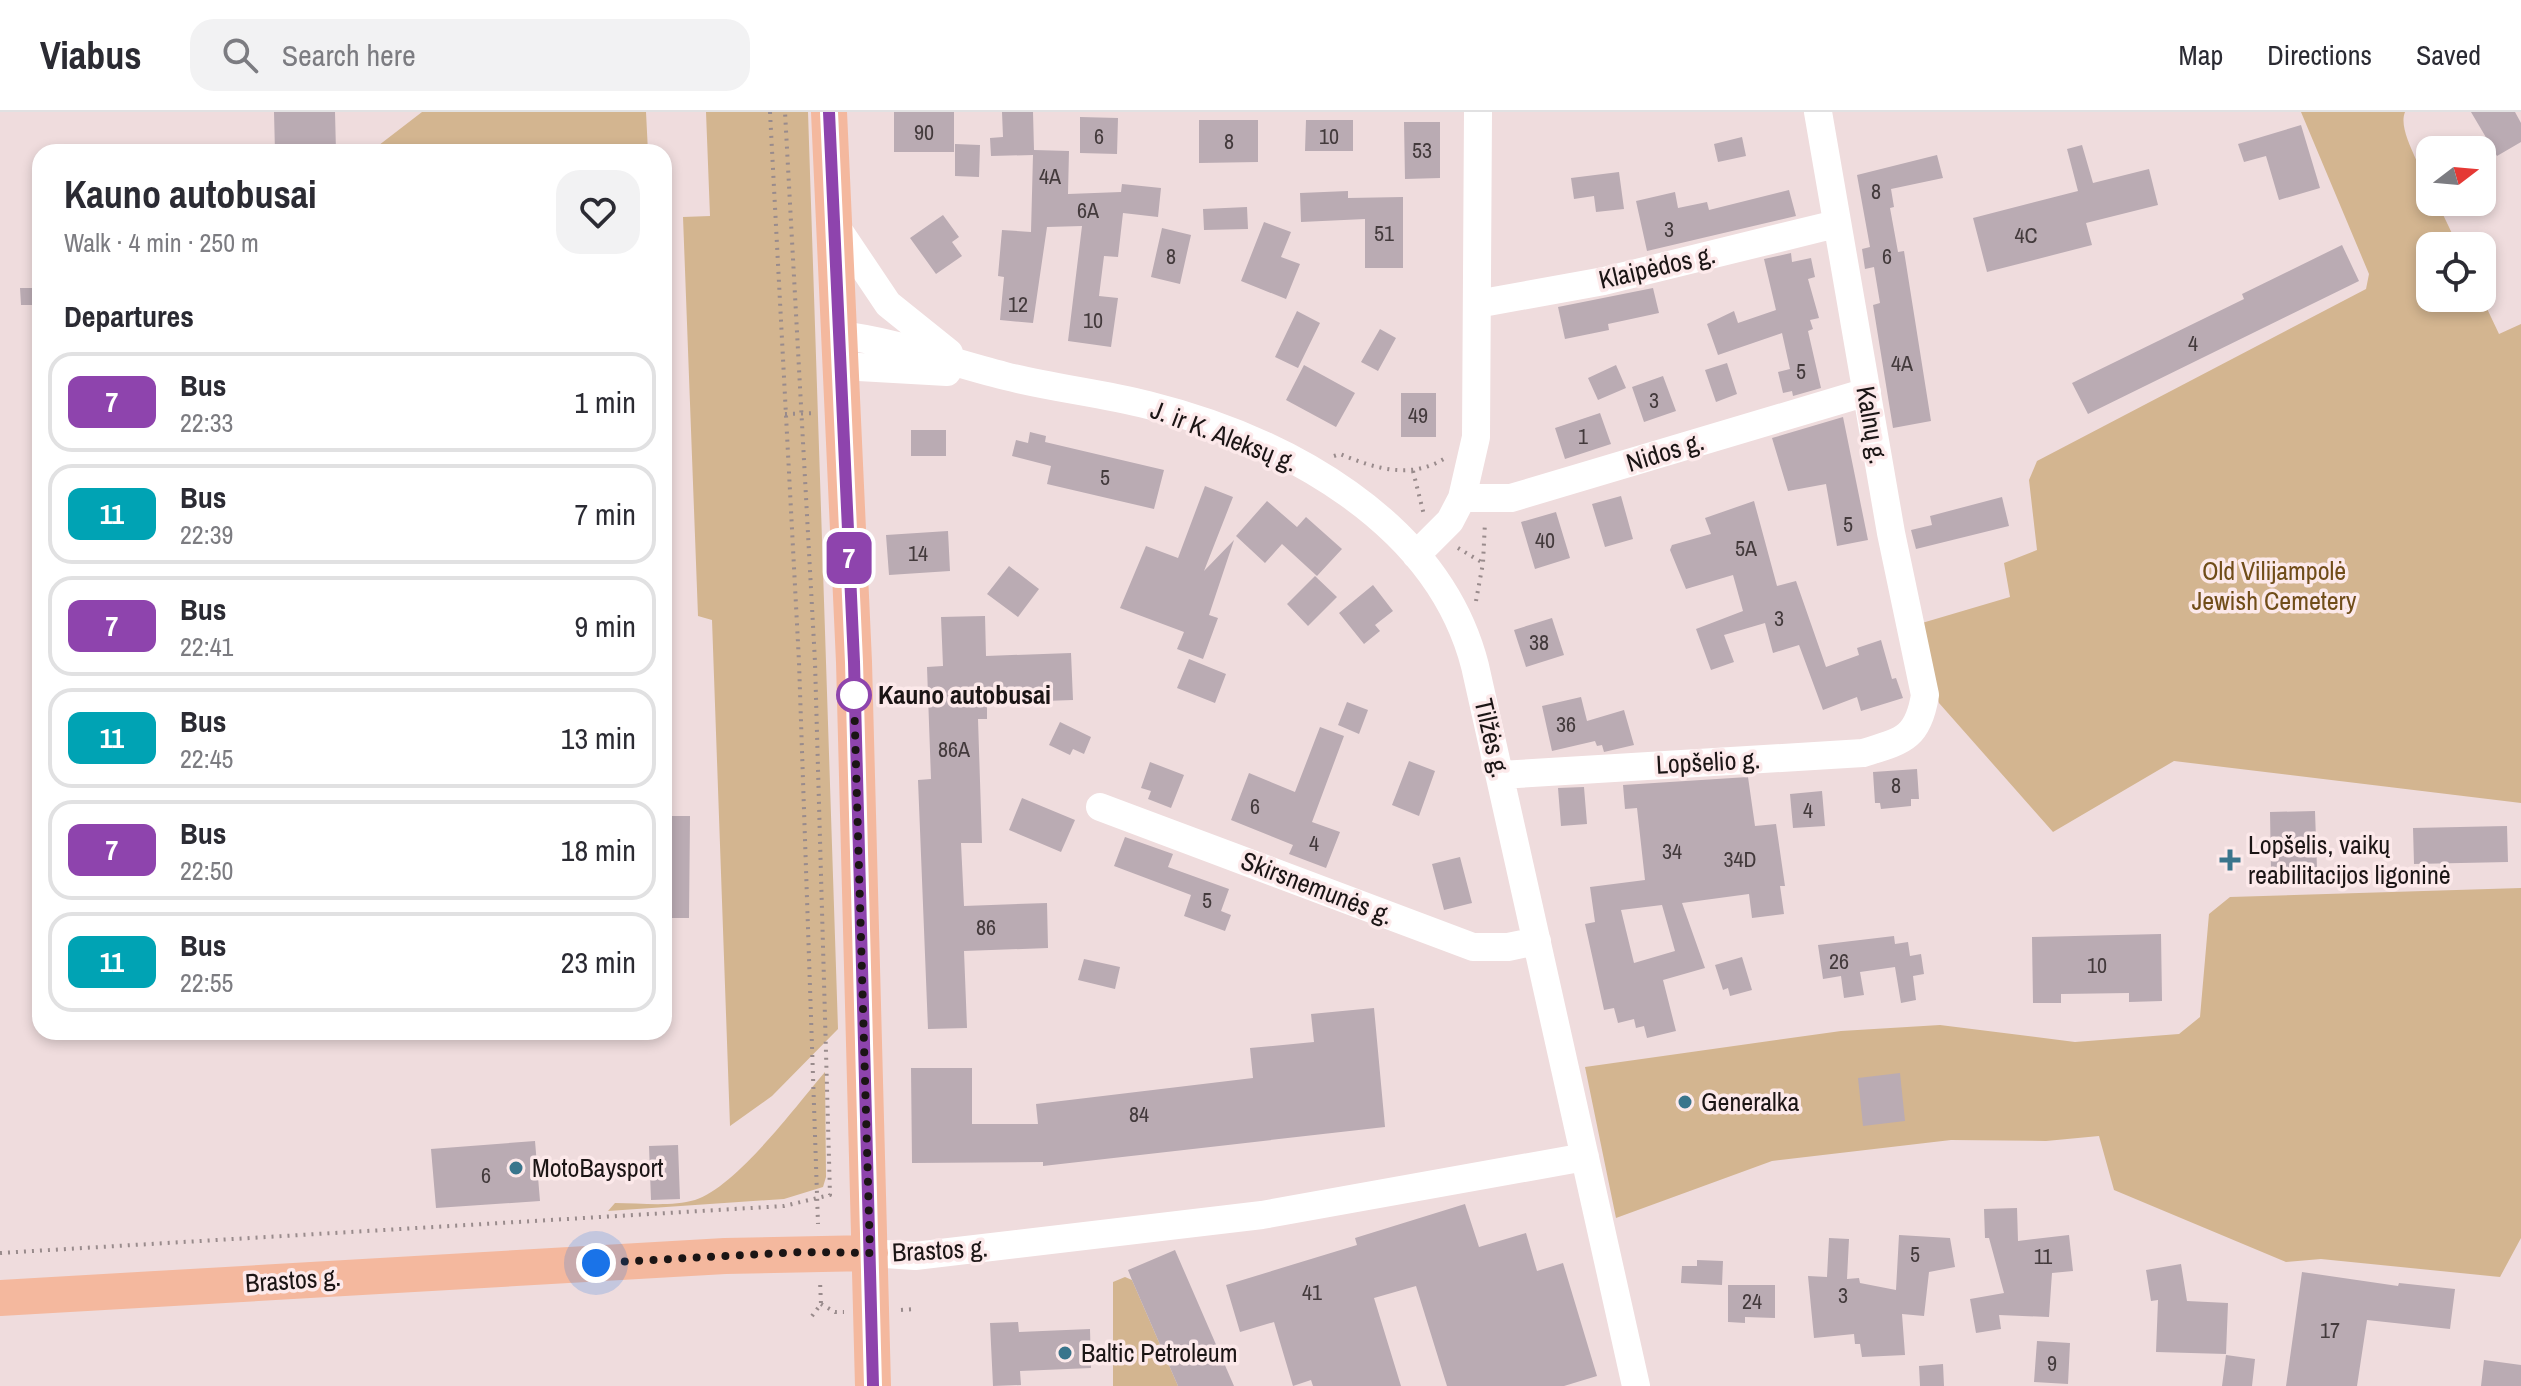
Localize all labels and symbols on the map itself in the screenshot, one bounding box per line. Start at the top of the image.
house number: 90 [914,117,934,147]
house number: 6 [1094,121,1104,151]
house number: 10 [1319,121,1339,151]
house number: 8 [1224,126,1234,156]
house number: 53 [1412,135,1432,165]
north arrow [2416,136,2496,216]
house number: 4A [1039,161,1062,191]
house number: 8 [1871,176,1881,206]
house number: 6A [1077,195,1100,225]
house number: 3 [1664,214,1674,244]
house number: 51 [1374,218,1394,248]
house number: 4C [2014,220,2038,250]
street label: Klaipėdos g. [1595,236,1719,297]
house number: 8 [1166,241,1176,271]
house number: 6 [1882,241,1892,271]
house number: 12 [1008,289,1028,319]
house number: 10 [1083,305,1103,335]
house number: 4 [2188,328,2198,358]
house number: 4A [1891,348,1914,378]
house number: 5 [1796,356,1806,386]
street label: Kalnų g. [1848,383,1897,466]
house number: 3 [1649,385,1659,415]
street label: J. ir K. Aleksų g. [1146,392,1302,479]
house number: 49 [1408,400,1428,430]
house number: 1 [1578,421,1588,451]
street label: Nidos g. [1622,423,1708,480]
house number: 5 [1100,462,1110,492]
house number: 5 [1843,509,1853,539]
house number: 40 [1535,525,1555,555]
line badge: 7 [823,532,875,584]
house number: 5A [1735,533,1758,563]
house number: 14 [908,538,928,568]
park label: Old Vilijampolė Jewish Cemetery [2192,553,2357,618]
house number: 3 [1774,603,1784,633]
house number: 38 [1529,627,1549,657]
place label: Kauno autobusai [878,677,1051,712]
marker: Kauno autobusai [837,678,871,712]
street label: Tilžės g. [1466,695,1519,781]
house number: 36 [1556,709,1576,739]
house number: 86A [938,734,971,764]
street label: Lopšelio g. [1655,741,1761,782]
house number: 8 [1891,770,1901,800]
house number: 6 [1250,791,1260,821]
house number: 4 [1803,795,1813,825]
place label: Lopšelis, vaikų reabilitacijos ligoninė [2248,827,2451,892]
house number: 4 [1309,828,1319,858]
house number: 34 [1662,836,1682,866]
street label: Skirsnemunės g. [1236,843,1398,933]
house number: 34D [1723,844,1757,874]
marker: Lopšelis, vaikų reabilitacijos ligoninė [2219,849,2241,871]
house number: 5 [1202,885,1212,915]
house number: 86 [976,912,996,942]
house number: 26 [1829,946,1849,976]
house number: 10 [2087,950,2107,980]
place label: Generalka [1701,1084,1800,1119]
marker: Generalka [1676,1093,1694,1111]
house number: 84 [1129,1099,1149,1129]
place label: MotoBaysport [532,1150,664,1185]
marker: MotoBaysport [507,1159,525,1177]
house number: 6 [481,1160,491,1190]
street label: Brastos g. [891,1230,989,1269]
house number: 5 [1910,1239,1920,1269]
house number: 11 [2034,1241,2052,1271]
your location [576,1243,616,1283]
street label: Brastos g. [244,1259,342,1300]
house number: 41 [1302,1277,1322,1307]
house number: 3 [1838,1280,1848,1310]
house number: 24 [1742,1286,1762,1316]
house number: 17 [2320,1315,2340,1345]
place label: Baltic Petroleum [1081,1335,1237,1370]
marker: Baltic Petroleum [1056,1344,1074,1362]
house number: 9 [2047,1348,2057,1378]

